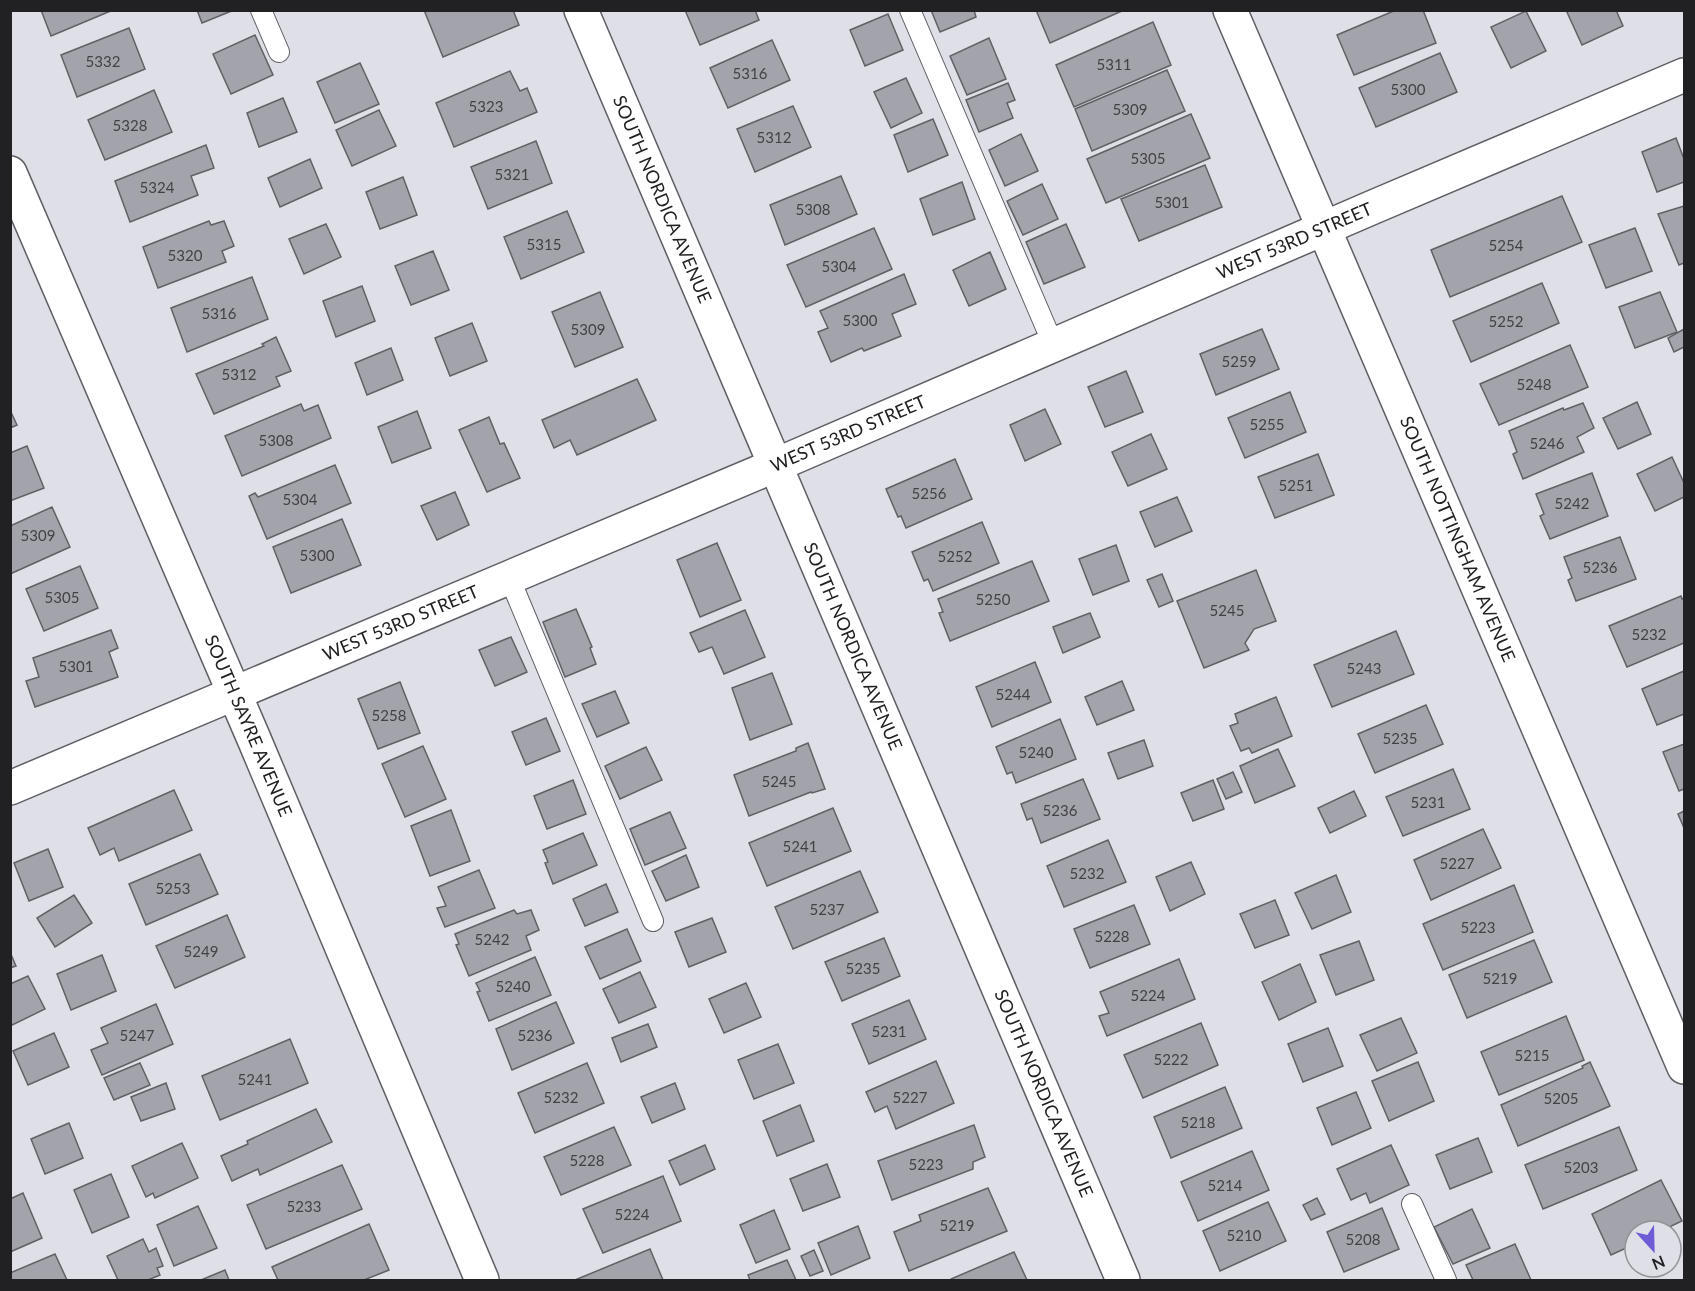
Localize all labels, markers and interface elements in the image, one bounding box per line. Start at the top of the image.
house number: 5332 [86,52,120,70]
house number: 5311 [1097,55,1131,73]
house number: 5316 [733,64,768,82]
house number: 5300 [1391,80,1426,98]
street label: SOUTH NORDICA AVENUE [609,92,717,306]
house number: 5323 [469,97,503,115]
house number: 5309 [1113,100,1147,118]
house number: 5328 [113,116,147,134]
house number: 5312 [757,128,791,146]
house number: 5305 [1131,149,1165,167]
house number: 5321 [495,165,529,183]
house number: 5324 [140,178,175,196]
house number: 5301 [1155,193,1189,211]
street label: WEST 53RD STREET [1213,197,1375,283]
house number: 5308 [796,200,830,218]
house number: 5315 [527,235,561,253]
house number: 5254 [1489,236,1524,254]
house number: 5320 [168,246,203,264]
house number: 5304 [822,257,857,275]
house number: 5316 [202,304,237,322]
house number: 5300 [843,311,878,329]
house number: 5252 [1489,312,1523,330]
house number: 5309 [571,320,605,338]
house number: 5259 [1222,352,1256,370]
house number: 5312 [222,365,256,383]
house number: 5248 [1517,375,1551,393]
street label: WEST 53RD STREET [767,389,929,476]
street label: SOUTH NOTTINGHAM AVENUE [1396,413,1521,665]
house number: 5255 [1250,415,1284,433]
house number: 5308 [259,431,293,449]
house number: 5246 [1530,434,1565,452]
house number: 5251 [1279,476,1313,494]
house number: 5256 [912,484,947,502]
house number: 5304 [283,490,318,508]
house number: 5242 [1555,494,1589,512]
house number: 5309 [21,526,55,544]
street label: SOUTH NORDICA AVENUE [800,539,908,753]
house number: 5300 [300,546,335,564]
house number: 5252 [938,547,972,565]
house number: 5236 [1583,558,1618,576]
street label: WEST 53RD STREET [319,580,482,665]
house number: 5305 [45,588,79,606]
house number: 5250 [976,590,1011,608]
house number: 5245 [1210,601,1244,619]
house number: 5232 [1632,625,1666,643]
street label: SOUTH SAYRE AVENUE [201,632,297,820]
house number: 5301 [59,657,93,675]
house number: 5243 [1347,659,1381,677]
house number: 5244 [996,685,1031,703]
house number: 5258 [372,706,406,724]
house number: 5235 [1383,729,1417,747]
house number: 5240 [1019,743,1054,761]
house number: 5245 [762,772,796,790]
house number: 5231 [1411,793,1445,811]
house number: 5236 [1043,801,1078,819]
house number: 5241 [783,837,817,855]
house number: 5227 [1440,854,1475,872]
house number: 5232 [1070,864,1104,882]
house number: 5253 [156,879,190,897]
house number: 5237 [810,900,845,918]
house number: 5223 [1461,918,1495,936]
house number: 5228 [1095,927,1129,945]
house number: 5242 [475,930,509,948]
house number: 5249 [184,942,218,960]
house number: 5235 [846,959,880,977]
house number: 5219 [1483,969,1517,987]
house number: 5240 [496,977,531,995]
street label: SOUTH NORDICA AVENUE [990,986,1098,1200]
house number: 5224 [1131,986,1166,1004]
house number: 5231 [872,1022,906,1040]
house number: 5247 [120,1026,155,1044]
house number: 5236 [518,1026,553,1044]
house number: 5215 [1515,1046,1549,1064]
house number: 5222 [1154,1050,1188,1068]
house number: 5241 [238,1070,272,1088]
house number: 5232 [544,1088,578,1106]
house number: 5227 [893,1088,928,1106]
house number: 5205 [1544,1089,1578,1107]
house number: 5218 [1181,1113,1215,1131]
house number: 5228 [570,1151,604,1169]
house number: 5223 [909,1155,943,1173]
house number: 5203 [1564,1158,1598,1176]
house number: 5214 [1208,1176,1243,1194]
house number: 5233 [287,1197,321,1215]
house number: 5224 [615,1205,650,1223]
house number: 5219 [940,1216,974,1234]
north arrow [1623,1219,1683,1279]
house number: 5210 [1227,1226,1262,1244]
house number: 5208 [1346,1230,1380,1248]
text: N [1650,1252,1668,1274]

